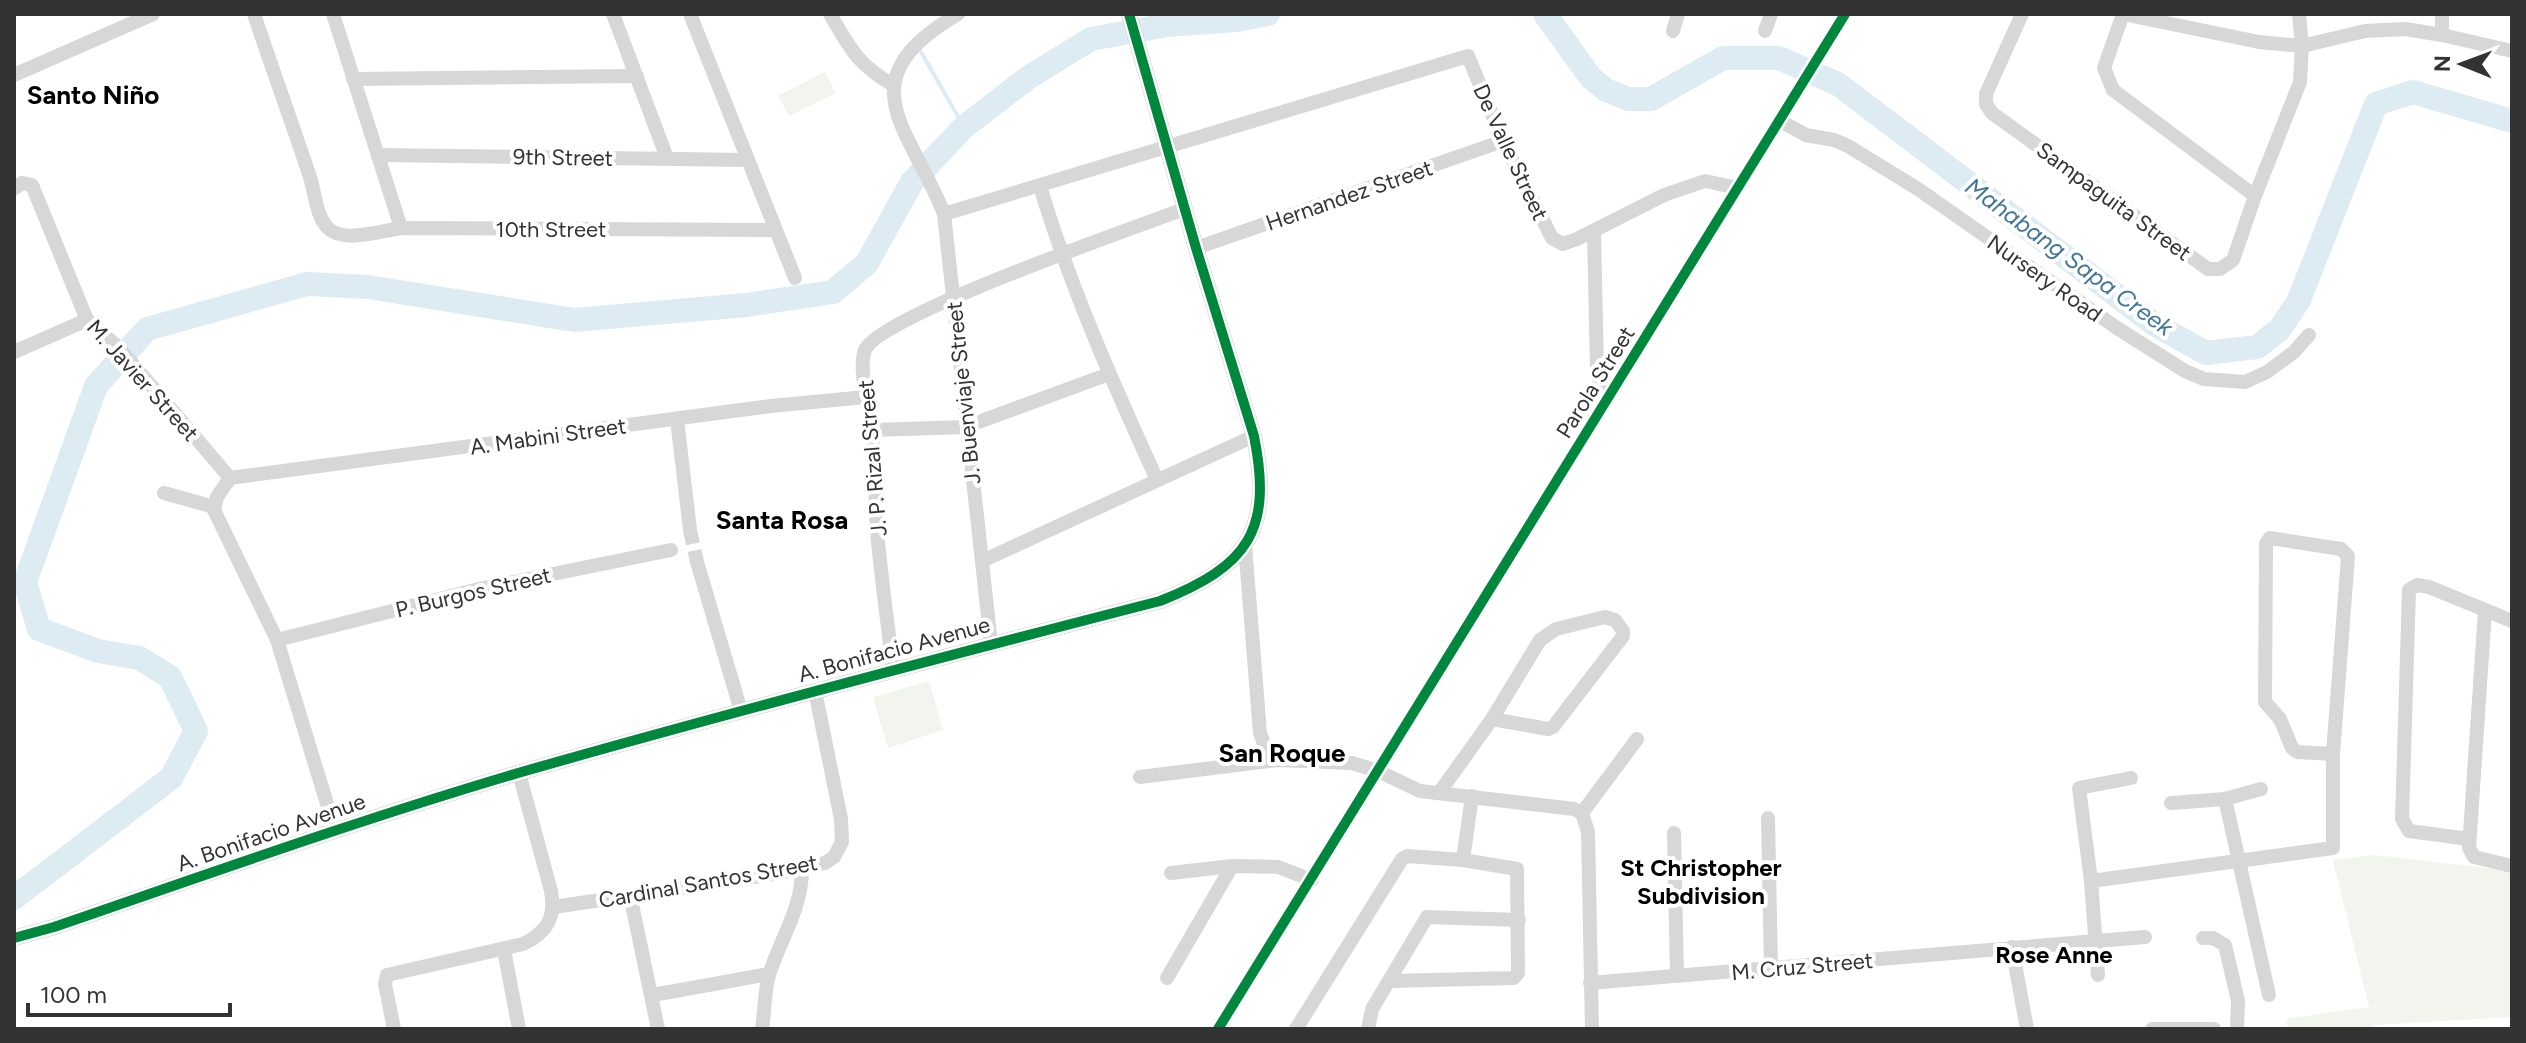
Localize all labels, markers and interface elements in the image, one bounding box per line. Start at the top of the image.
north arrow [2422,24,2502,104]
text: N [2429,55,2456,72]
district label: Santo Niño [27,79,159,111]
street label: De Valle Street [1467,80,1554,224]
street label: Sampaguita Street [2031,136,2196,267]
street label: 9th Street [513,143,613,172]
street label: Hernandez Street [1262,154,1436,237]
water label: Mahabang Sapa Creek [1960,171,2180,343]
street label: 10th Street [496,216,606,243]
street label: Nursery Road [1982,229,2107,328]
street label: J. Buenviaje Street [940,300,987,486]
street label: M. Javier Street [81,314,204,447]
street label: Parola Street [1550,321,1641,443]
street label: J. P. Rizal Street [852,379,893,537]
street label: A. Mabini Street [468,412,628,461]
district label: Santa Rosa [716,504,848,536]
street label: P. Burgos Street [393,561,554,624]
street label: A. Bonifacio Avenue [795,611,993,688]
district label: San Roque [1218,737,1346,769]
street label: A. Bonifacio Avenue [173,788,369,877]
street label: Cardinal Santos Street [597,849,820,914]
district label: St Christopher Subdivision [1620,853,1782,910]
district label: Rose Anne [1995,940,2113,969]
street label: M. Cruz Street [1730,947,1874,986]
scale bar [28,967,230,1017]
text: 100 m [40,980,107,1009]

